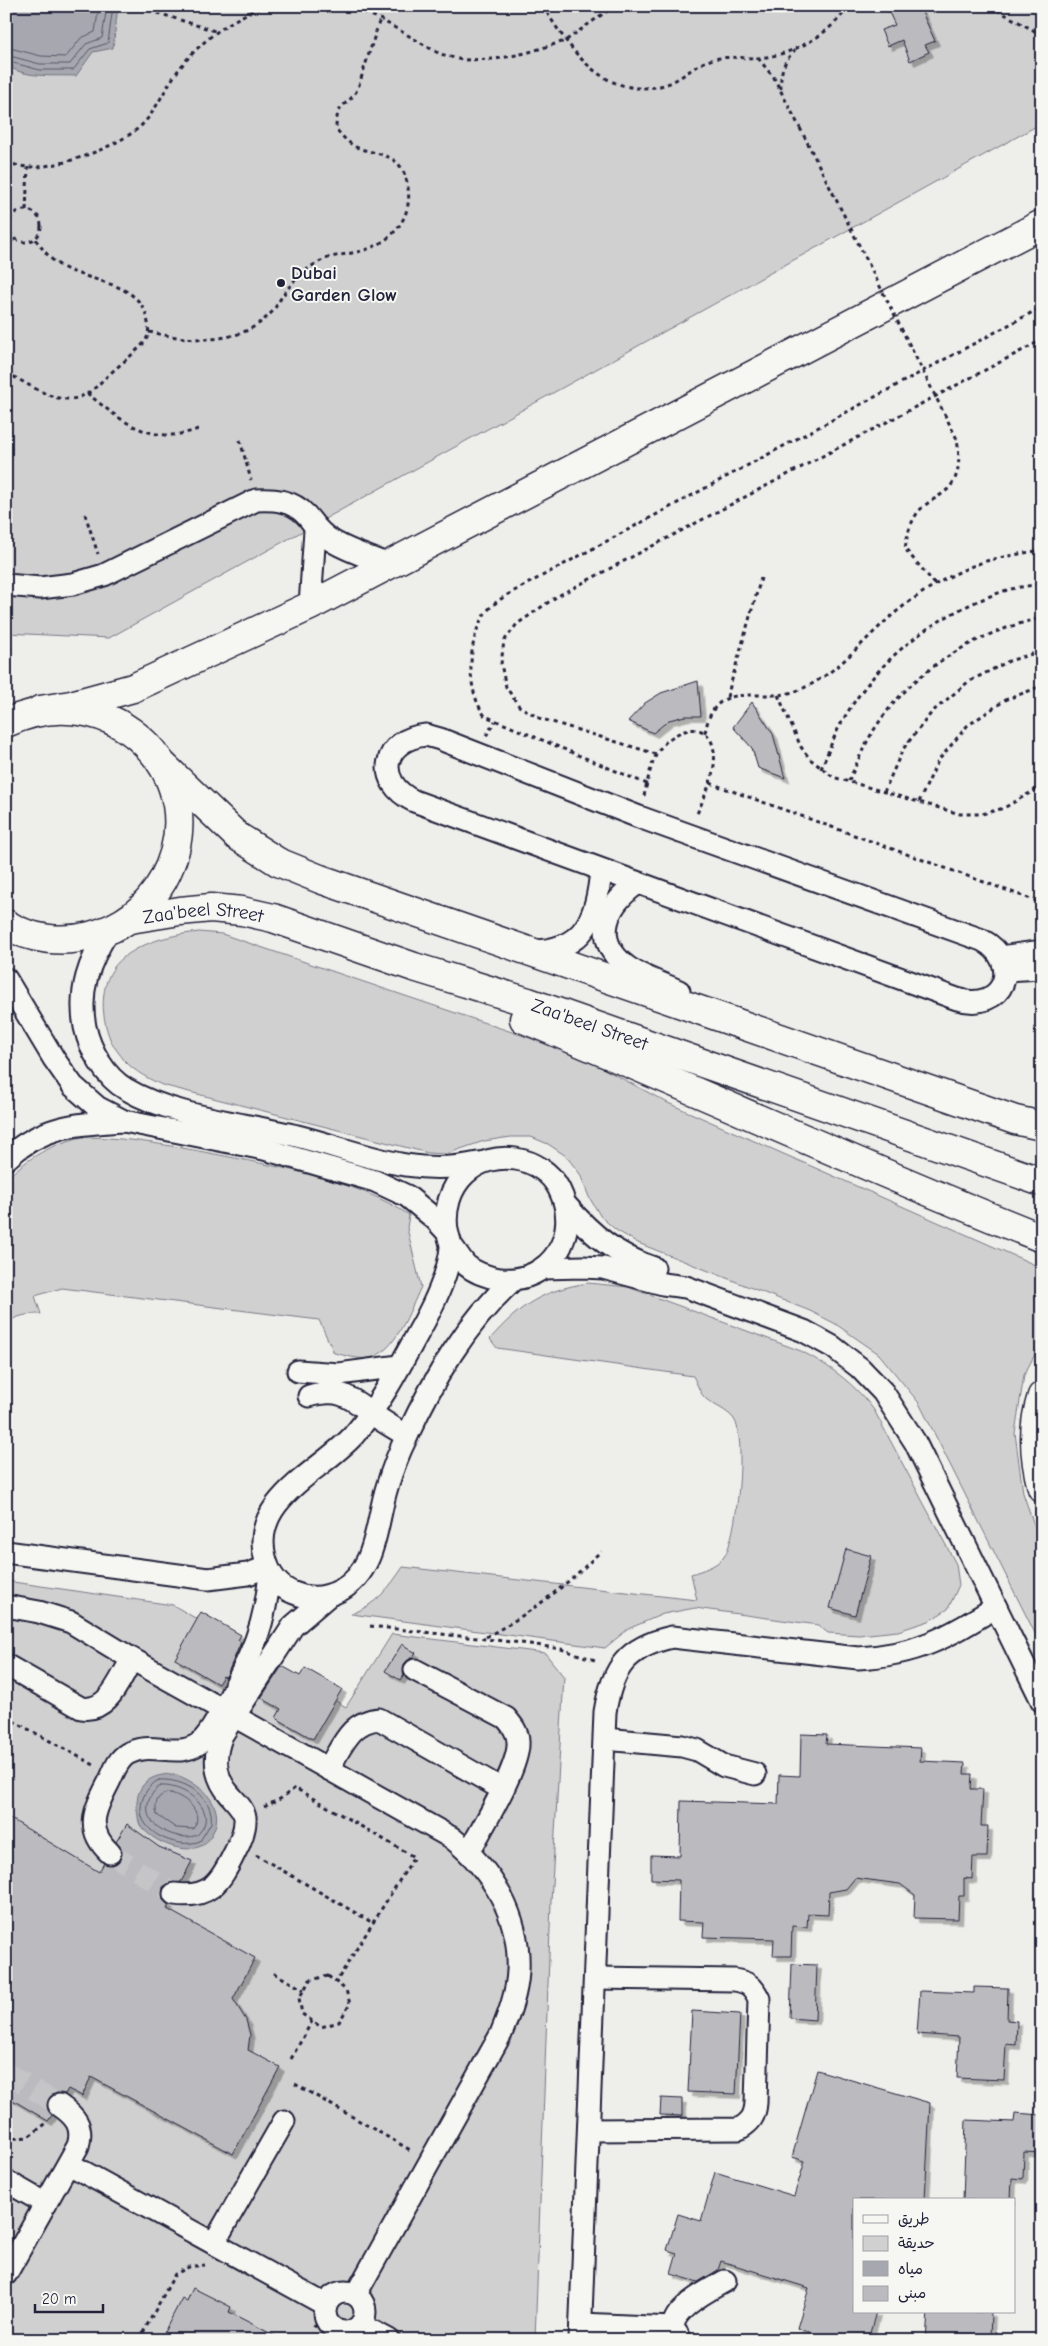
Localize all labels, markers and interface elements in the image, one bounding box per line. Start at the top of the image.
place label: Dubai Garden Glow [291,262,397,306]
marker: Dubai Garden Glow [275,277,287,289]
street label: Zaa'beel Street [141,898,266,929]
street label: Zaa'beel Street [529,994,651,1055]
legend [853,2198,1016,2314]
text: طريق [898,2210,930,2228]
text: حديقة [898,2234,935,2252]
text: مياه [898,2260,923,2278]
scale bar [35,2281,102,2313]
text: مبنى [898,2284,926,2303]
text: 20 m [42,2290,76,2308]

